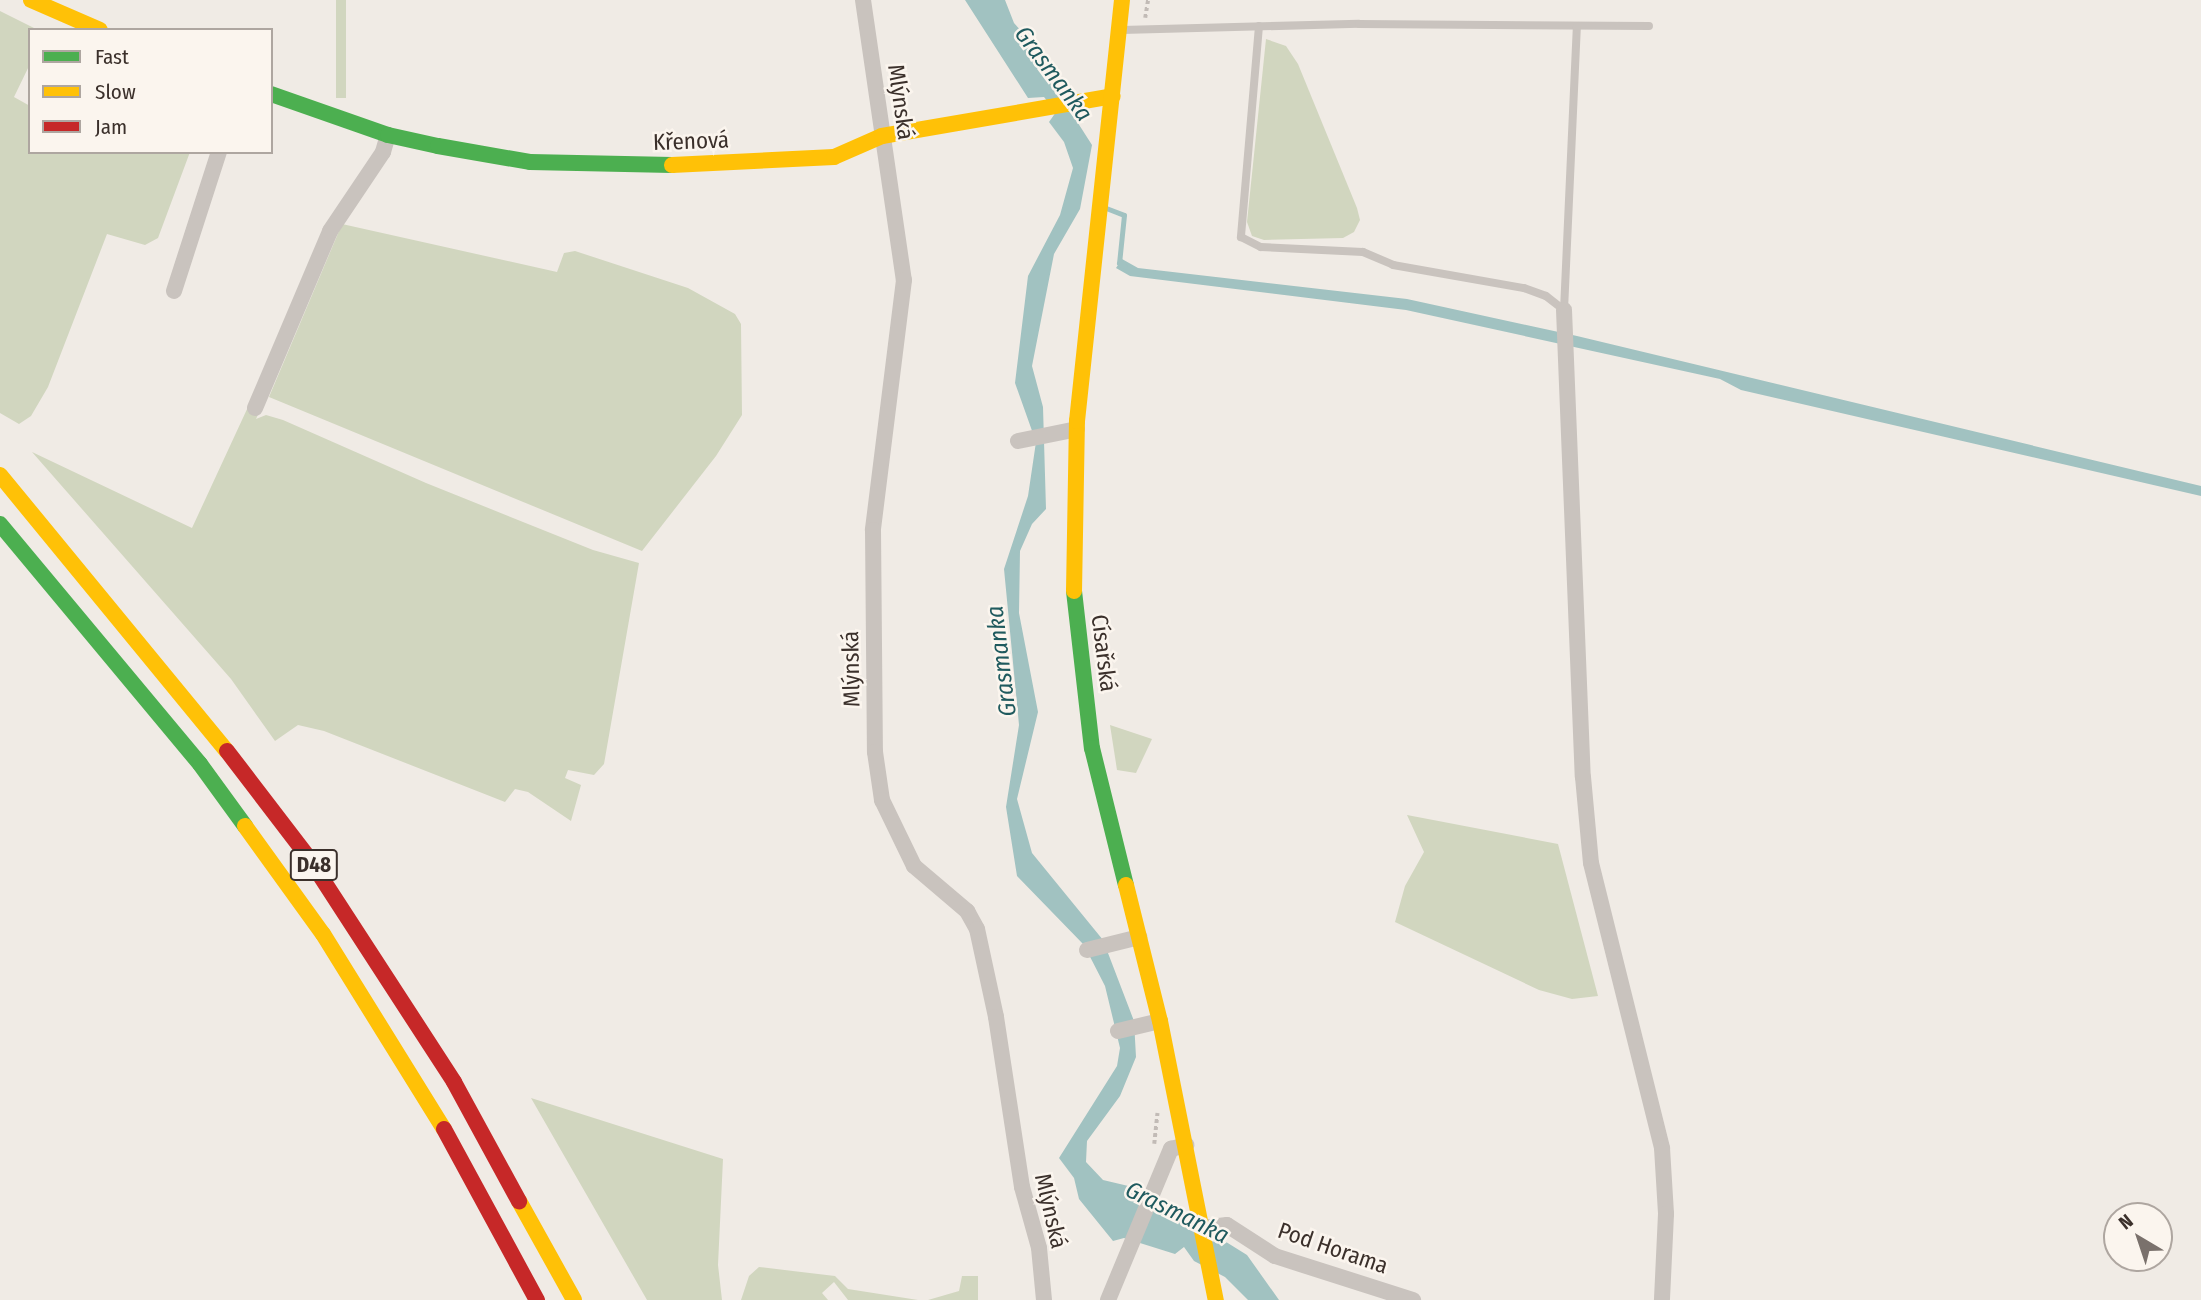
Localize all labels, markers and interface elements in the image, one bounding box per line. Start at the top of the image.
water label: Grasmanka [1008,21,1098,127]
legend [28,28,273,154]
text: Fast [95,44,129,70]
street label: Mlýnská [882,62,920,142]
text: Slow [95,79,136,105]
text: Jam [95,114,127,140]
street label: Křenová [652,126,730,156]
water label: Grasmanka [981,604,1023,718]
street label: Císařská [1086,613,1122,693]
street label: Mlýnská [837,631,865,707]
road number: D48 [290,848,338,882]
street label: Mlýnská [1029,1171,1073,1251]
water label: Grasmanka [1121,1176,1233,1250]
north arrow [2103,1202,2173,1272]
text: N [2114,1209,2137,1234]
street label: Pod Horama [1274,1216,1392,1280]

